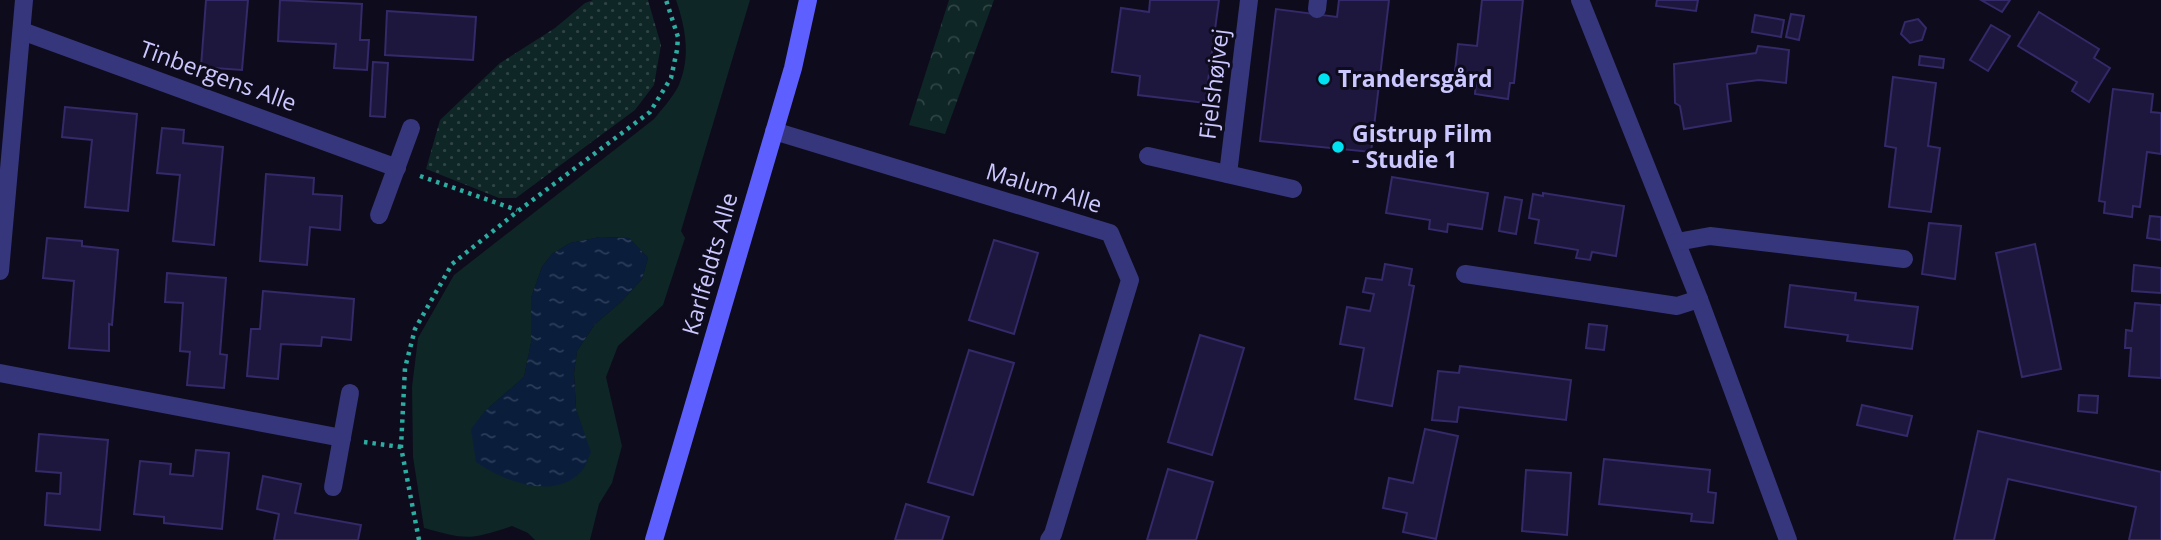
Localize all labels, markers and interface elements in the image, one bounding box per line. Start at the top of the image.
street label: Fjelshøjvej [1190,27,1236,141]
street label: Tinbergens Alle [136,32,301,118]
place label: Trandersgård [1338,62,1493,94]
marker: Trandersgård [1316,71,1332,87]
place label: Gistrup Film - Studie 1 [1352,117,1492,175]
marker: Gistrup Film - Studie 1 [1330,139,1346,155]
street label: Malum Alle [982,154,1106,220]
street label: Karlfeldts Alle [673,189,745,339]

